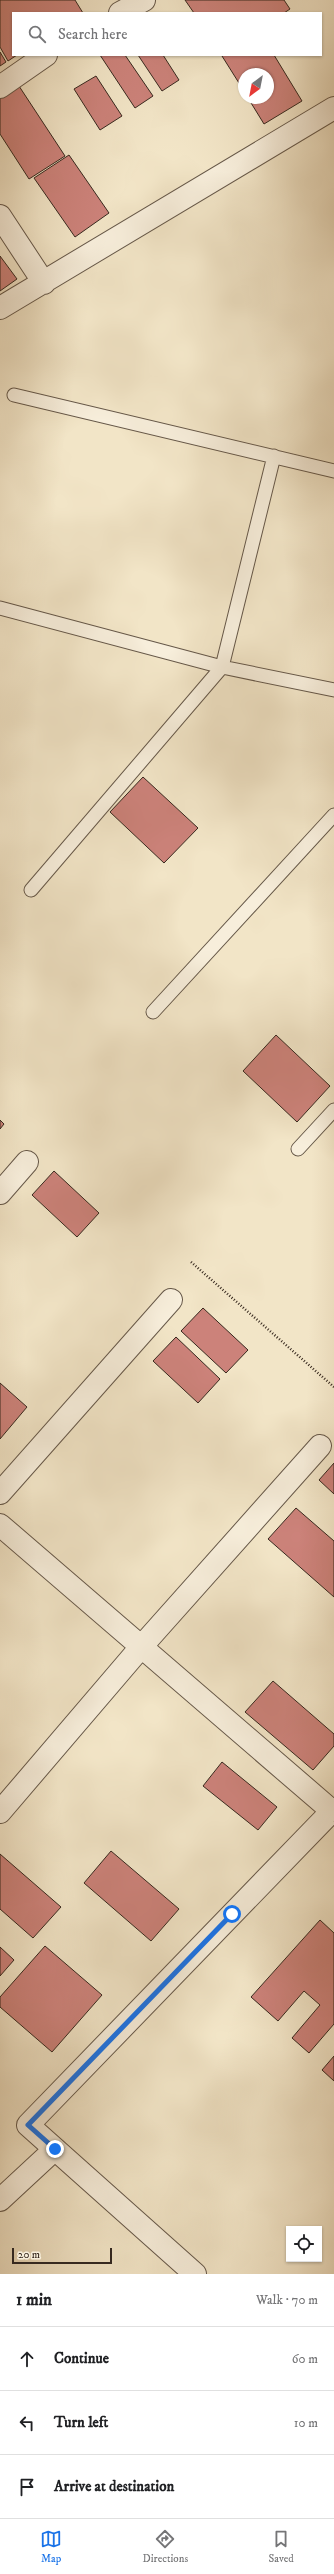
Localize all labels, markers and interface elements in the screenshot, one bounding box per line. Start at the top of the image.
search box [12,12,322,56]
icon: search [26,23,48,45]
text: Search here [58,25,127,44]
north arrow [238,68,274,104]
route start [223,1905,241,1923]
route end [46,2140,64,2158]
map controls [286,2226,322,2262]
button: locate [286,2226,322,2262]
scale bar [12,2246,112,2265]
text: 20 m [18,2248,40,2262]
text: 1 min [16,2289,52,2311]
text: Walk · 70 m [256,2292,318,2308]
icon: ahead [16,2348,38,2370]
text: Continue [54,2349,109,2368]
text: 60 m [292,2351,318,2367]
icon: left [16,2412,38,2434]
text: Turn left [54,2413,108,2432]
text: 10 m [294,2415,318,2431]
icon: arrive [16,2476,38,2498]
text: Arrive at destination [54,2477,174,2496]
tab: Map [40,2528,62,2566]
tab: Directions [143,2528,188,2566]
tab: Saved [269,2528,294,2566]

